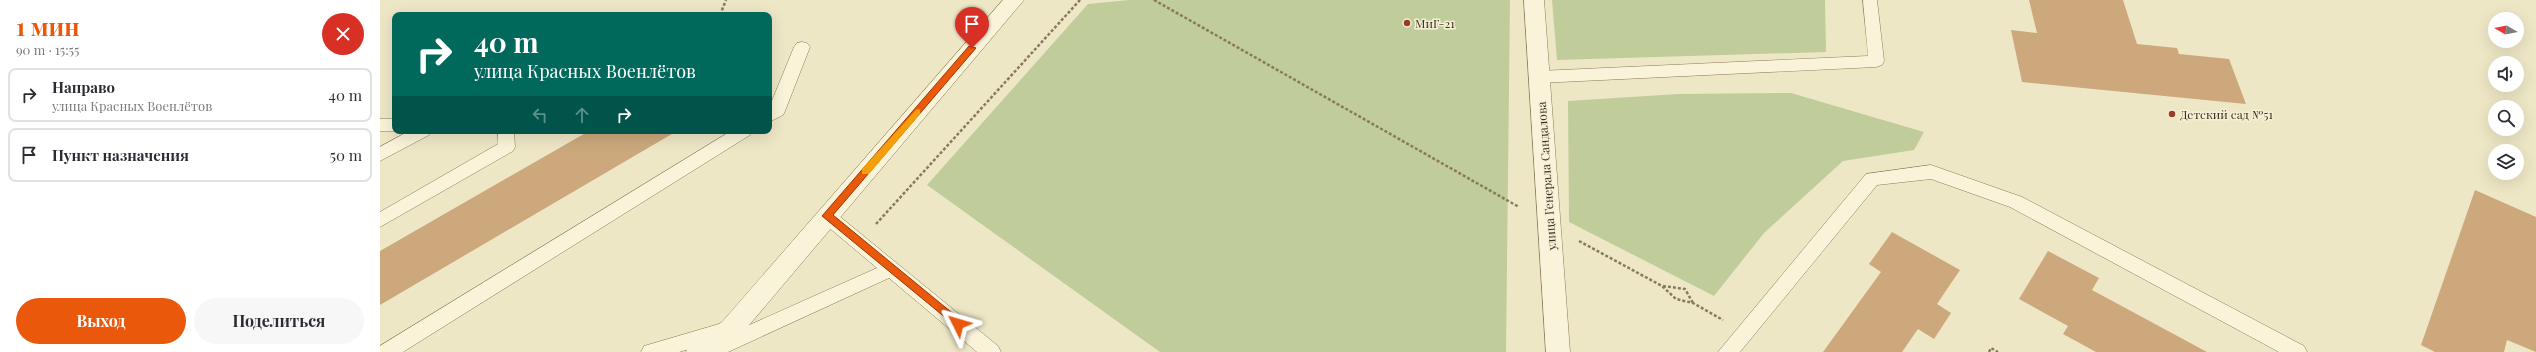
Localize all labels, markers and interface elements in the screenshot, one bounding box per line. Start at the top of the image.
pin [955,7.0,989,48]
text: 1 мин [16,10,80,42]
north arrow [2488,12,2524,48]
map controls [2488,12,2524,180]
button: close [322,13,364,55]
icon: arrive [961,13,983,35]
place label: МиГ-21 [1415,15,1455,31]
marker: МиГ-21 [1402,18,1412,28]
text: 40 m [474,23,539,60]
icon: right [408,28,460,80]
text: 90 m · 15:55 [16,41,79,58]
button: sound [2488,56,2524,92]
text: улица Красных Военлётов [474,59,696,83]
text: Направо [52,77,115,97]
icon: right [18,84,40,106]
text: 40 m [329,85,362,105]
text: улица Красных Военлётов [52,97,212,114]
button: search [2488,100,2524,136]
street label: улица Генерала Сандалова [1533,101,1559,252]
icon: left [529,104,551,126]
icon: ahead [571,104,593,126]
icon: right [613,104,635,126]
place label: Детский сад №51 [2180,106,2273,122]
marker: Детский сад №51 [2167,109,2177,119]
icon: arrive [18,144,40,166]
button: layers [2488,144,2524,180]
text: Пункт назначения [52,145,189,165]
text: 50 m [330,145,362,165]
button: Выход [16,298,186,344]
button: Поделиться [194,298,364,344]
position arrow [937,303,979,345]

